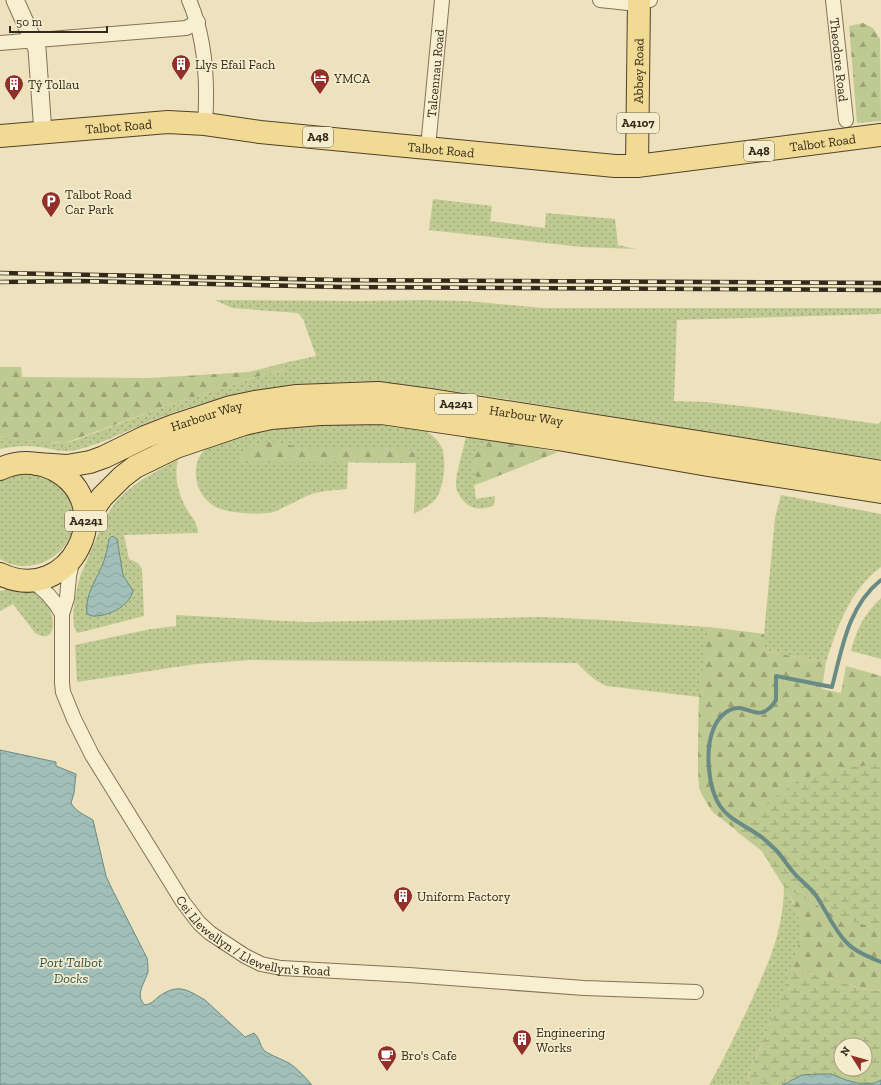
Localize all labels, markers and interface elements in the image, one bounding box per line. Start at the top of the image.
scale bar [10,8,107,34]
text: 50 m [16,15,43,29]
street label: Theodore Road [827,17,851,103]
street label: Talcennau Road [424,28,447,118]
street label: Abbey Road [631,38,647,104]
building icon: Llys Efail Fach [170,53,192,81]
place label: Llys Efail Fach [195,57,276,72]
hotel icon: YMCA [309,67,331,95]
place label: YMCA [333,71,371,86]
building icon: Tŷ Tollau [3,73,25,101]
place label: Tŷ Tollau [28,77,80,92]
road number: A4107 [617,113,659,133]
street label: Talbot Road [85,116,153,137]
road number: A48 [303,127,333,147]
street label: Talbot Road [789,131,857,155]
street label: Talbot Road [407,139,475,160]
road number: A48 [744,141,774,161]
place label: Talbot Road Car Park [65,187,132,217]
parking icon: Talbot Road Car Park [40,190,62,218]
road number: A4241 [435,394,477,414]
street label: Harbour Way [169,398,244,434]
street label: Harbour Way [488,402,565,429]
road number: A4241 [65,511,107,531]
building icon: Uniform Factory [392,885,414,913]
place label: Uniform Factory [417,889,511,904]
street label: Cei Llewellyn / Llewellyn's Road [173,893,331,979]
water label: Port Talbot Docks [39,954,103,987]
place label: Engineering Works [536,1025,605,1055]
building icon: Engineering Works [511,1028,533,1056]
north arrow [833,1037,873,1077]
cafe icon: Bro's Cafe [376,1044,398,1072]
text: N [838,1044,854,1059]
place label: Bro's Cafe [401,1048,457,1063]

